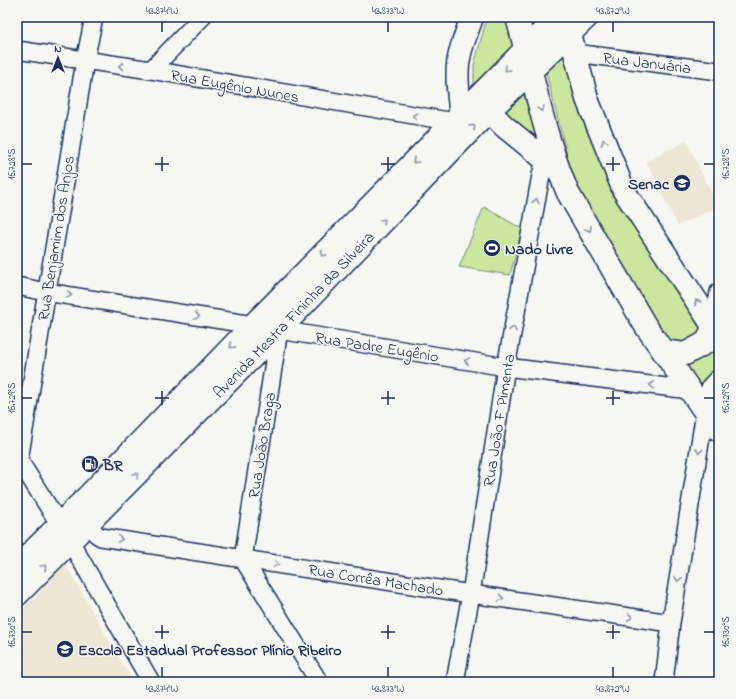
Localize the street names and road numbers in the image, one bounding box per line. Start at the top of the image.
street label: Rua Januária [601,47,692,81]
street label: Rua Eugênio Nunes [169,64,301,110]
street label: Rua Benjamim dos Anjos [32,154,82,323]
street label: Avenida Mestra Fininha da Silveira [208,226,381,404]
street label: Rua Padre Eugênio [313,326,440,370]
street label: Rua João F Pimenta [478,352,522,488]
street label: Rua João Braga [243,390,283,500]
street label: Rua Corrêa Machado [306,558,445,603]

